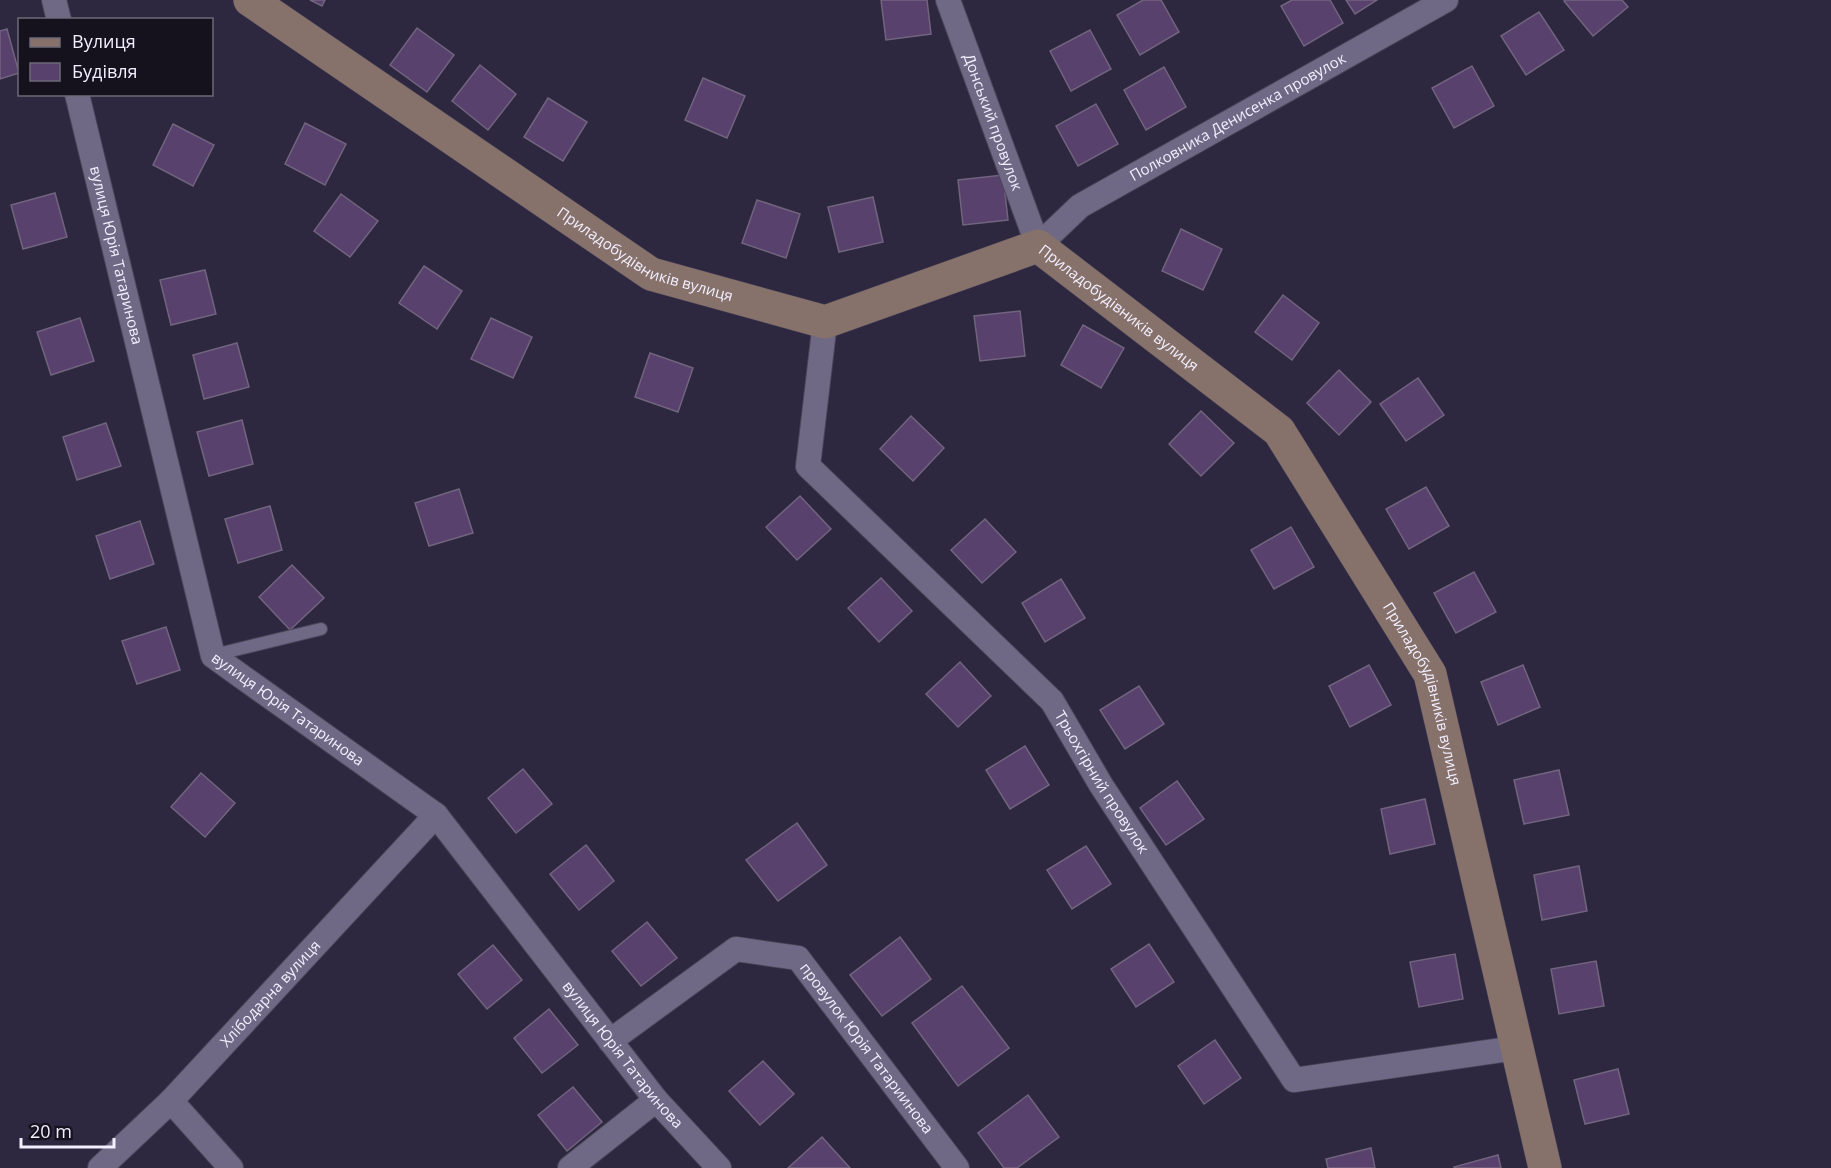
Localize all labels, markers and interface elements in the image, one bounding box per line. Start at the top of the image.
legend [18,18,213,96]
text: Вулиця [72,29,136,53]
street label: Полковника Денисенка провулок [1126,47,1349,185]
street label: Донський провулок [959,50,1028,193]
text: Будівля [72,59,138,83]
street label: вулиця Юрія Татаринова [86,164,148,346]
street label: Приладобудівників вулиця [553,202,736,305]
street label: Приладобудівників вулиця [1035,239,1203,375]
street label: Приладобудівників вулиця [1379,598,1467,787]
street label: вулиця Юрія Татаринова [208,647,369,770]
street label: Трьохгірний провулок [1051,707,1154,857]
street label: Хлібодарна вулиця [215,935,324,1051]
street label: провулок Юрія Татариинова [796,958,938,1137]
street label: вулиця Юрія Татаринова [559,976,688,1132]
scale bar [21,1111,114,1149]
text: 20 m [30,1119,72,1143]

